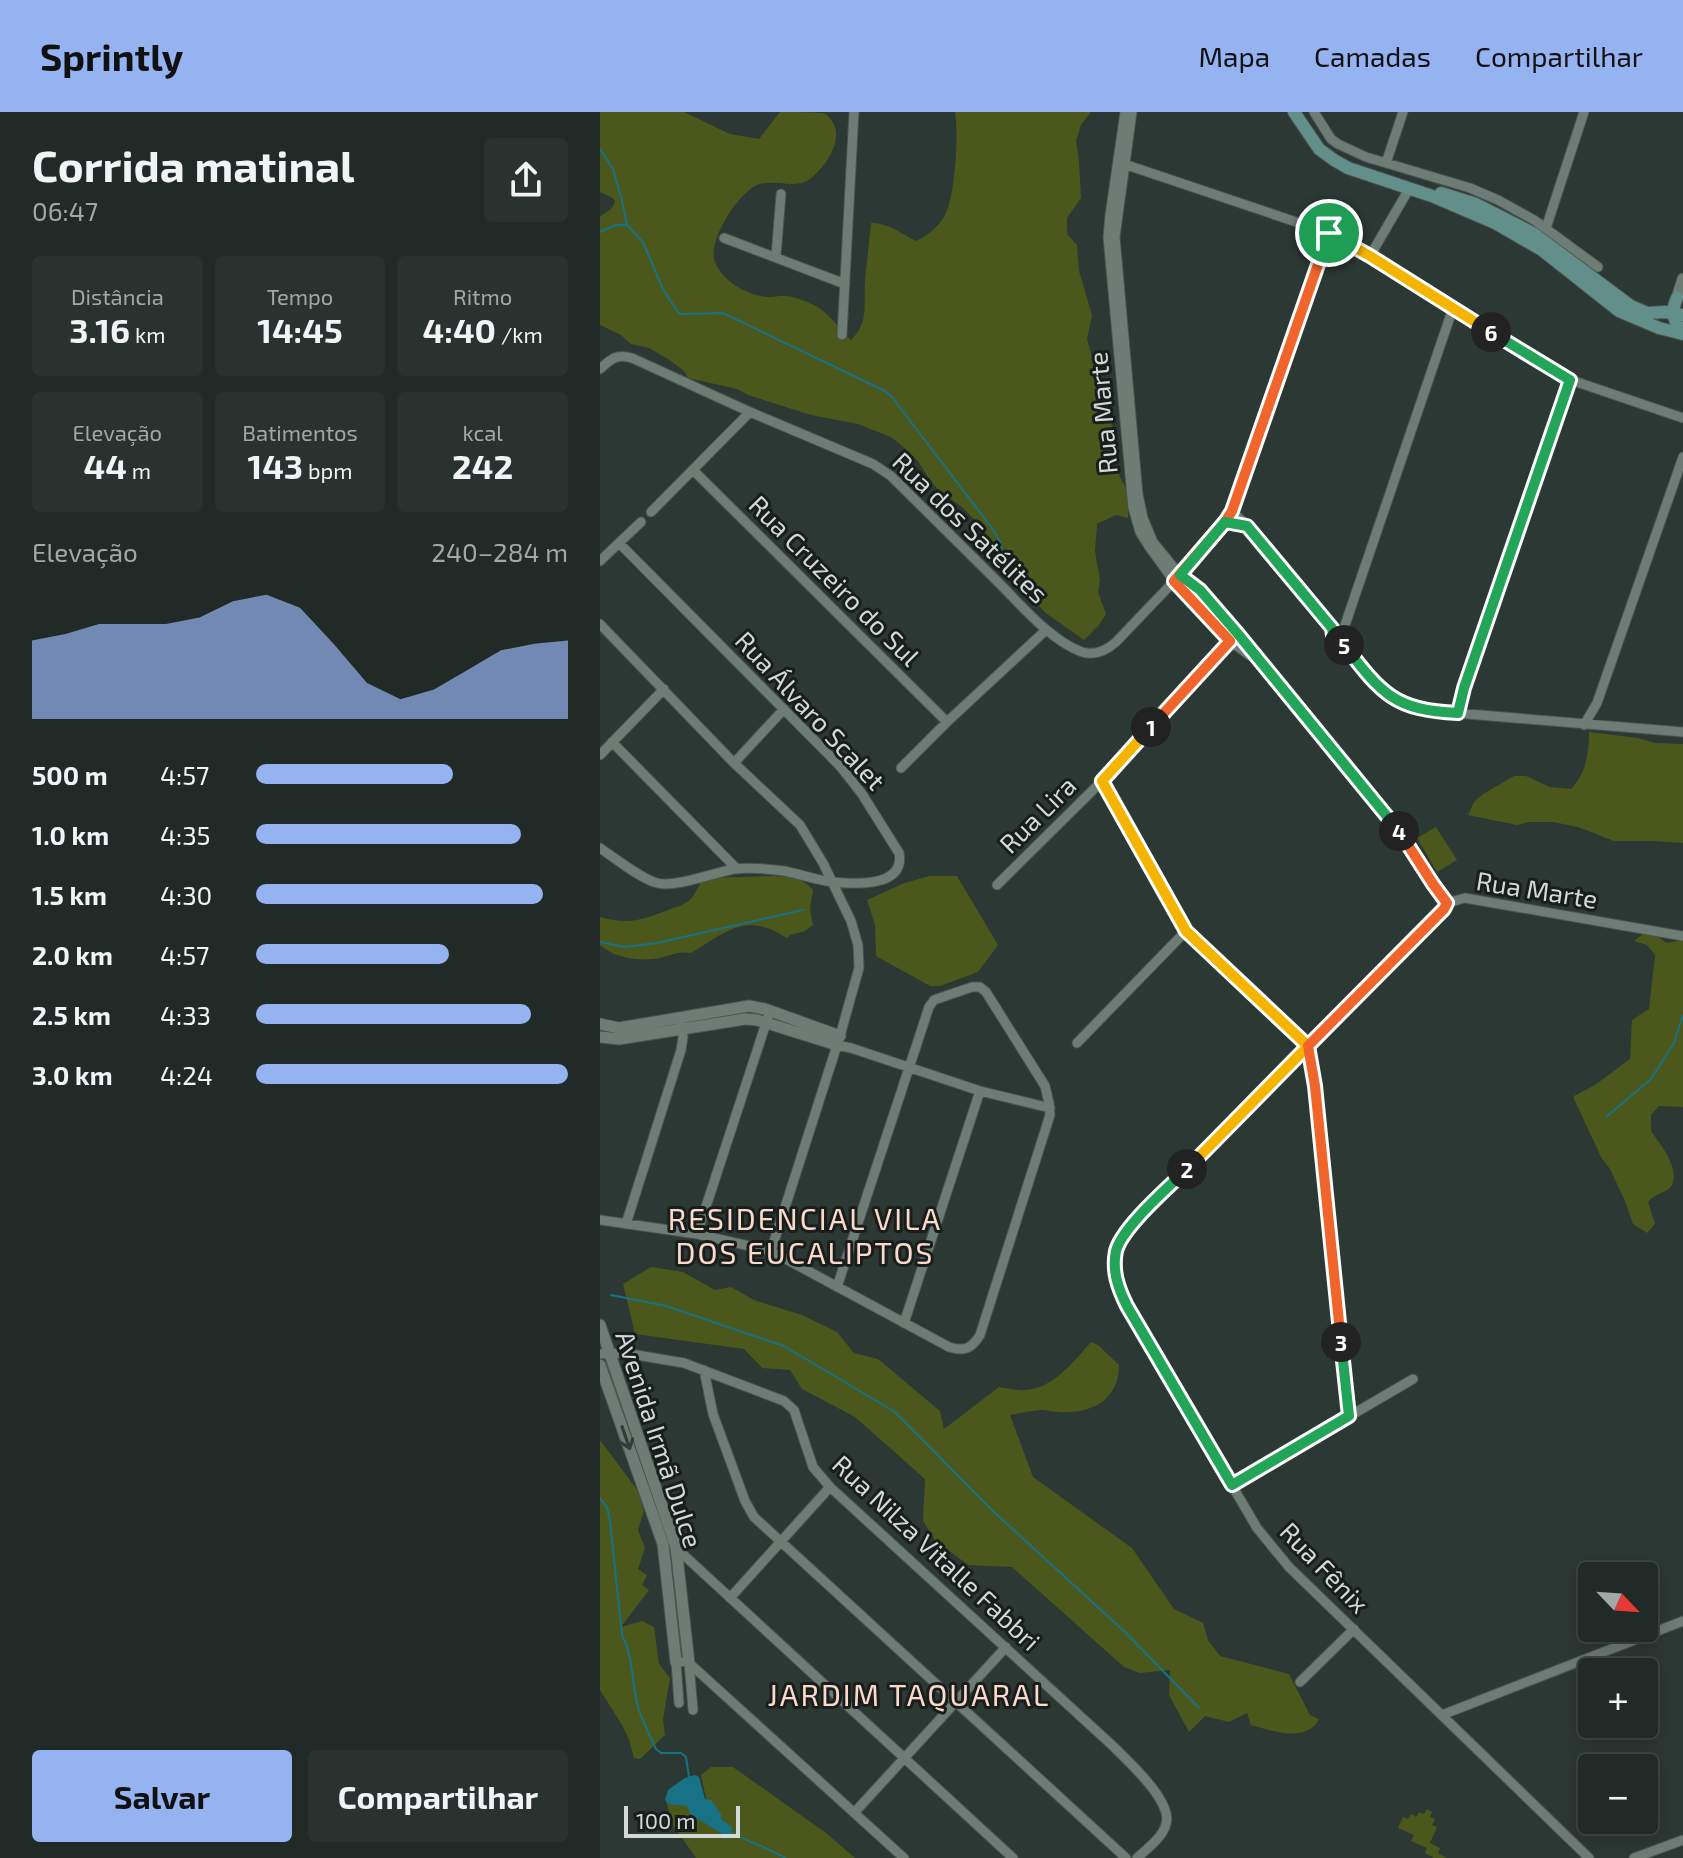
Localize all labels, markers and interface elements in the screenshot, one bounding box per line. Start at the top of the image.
text: Sprintly [40,33,183,79]
text: Mapa [1199,39,1270,73]
text: Camadas [1314,39,1431,73]
text: Compartilhar [1475,39,1643,73]
text: Corrida matinal [32,138,354,191]
button: share [484,138,568,222]
text: 06:47 [32,195,98,226]
pin [1295,199,1363,267]
icon: arrive [1307,211,1351,255]
text: Distância [71,283,164,309]
text: Tempo [267,283,333,309]
text: Ritmo [453,283,512,309]
text: 3.16 [69,309,130,350]
text: 14:45 [257,309,343,350]
text: 4:40 [423,309,496,350]
pin: 6 [1471,312,1511,352]
text: 6 [1485,319,1497,345]
text: km [130,321,165,347]
text: /km [496,321,543,347]
street label: Rua Marte [1081,351,1123,475]
text: Elevação [73,419,162,445]
text: Batimentos [242,419,358,445]
text: kcal [463,419,503,445]
text: 44 [84,445,127,486]
text: 143 [247,445,303,486]
text: 242 [452,445,513,486]
street label: Rua dos Satélites [887,445,1055,609]
text: m [127,457,151,483]
text: bpm [303,457,353,483]
street label: Rua Cruzeiro do Sul [743,488,927,672]
text: Elevação [32,536,138,567]
text: 240–284 m [431,536,568,567]
street label: Rua Álvaro Scalet [730,624,892,796]
pin: 5 [1324,625,1364,665]
text: 5 [1338,632,1350,658]
pin: 1 [1131,707,1171,747]
text: 1 [1146,714,1156,740]
text: 500 m [32,759,108,790]
text: 4:57 [160,759,209,790]
street label: Rua Lira [992,769,1082,859]
pin: 4 [1379,811,1419,851]
text: 4 [1392,818,1406,844]
text: 1.0 km [32,819,109,850]
text: 4:35 [160,819,211,850]
street label: Rua Marte [1474,864,1600,914]
text: 1.5 km [32,879,107,910]
text: 4:30 [160,879,212,910]
text: 2.0 km [32,939,113,970]
text: 4:57 [160,939,209,970]
text: 2.5 km [32,999,111,1030]
text: 4:33 [160,999,211,1030]
text: 3.0 km [32,1059,113,1090]
text: 4:24 [160,1059,213,1090]
pin: 2 [1167,1149,1207,1189]
text: 2 [1181,1156,1193,1182]
district label: RESIDENCIAL VILA DOS EUCALIPTOS [668,1200,942,1270]
pin: 3 [1321,1322,1361,1362]
street label: Avenida Irmã Dulce [610,1327,710,1551]
text: 3 [1335,1329,1347,1355]
one-way arrow [620,1426,634,1450]
street label: Rua Nilza Vitalle Fabbri [827,1448,1047,1656]
street label: Rua Fênix [1274,1515,1376,1619]
north arrow [1578,1562,1658,1642]
map controls [1578,1562,1658,1834]
button: + [1578,1658,1658,1738]
district label: JARDIM TAQUARAL [768,1676,1050,1712]
button: Salvar [32,1750,292,1842]
button: Compartilhar [308,1750,568,1842]
button: − [1578,1754,1658,1834]
scale bar [624,1802,740,1838]
text: 100 m [636,1807,695,1833]

